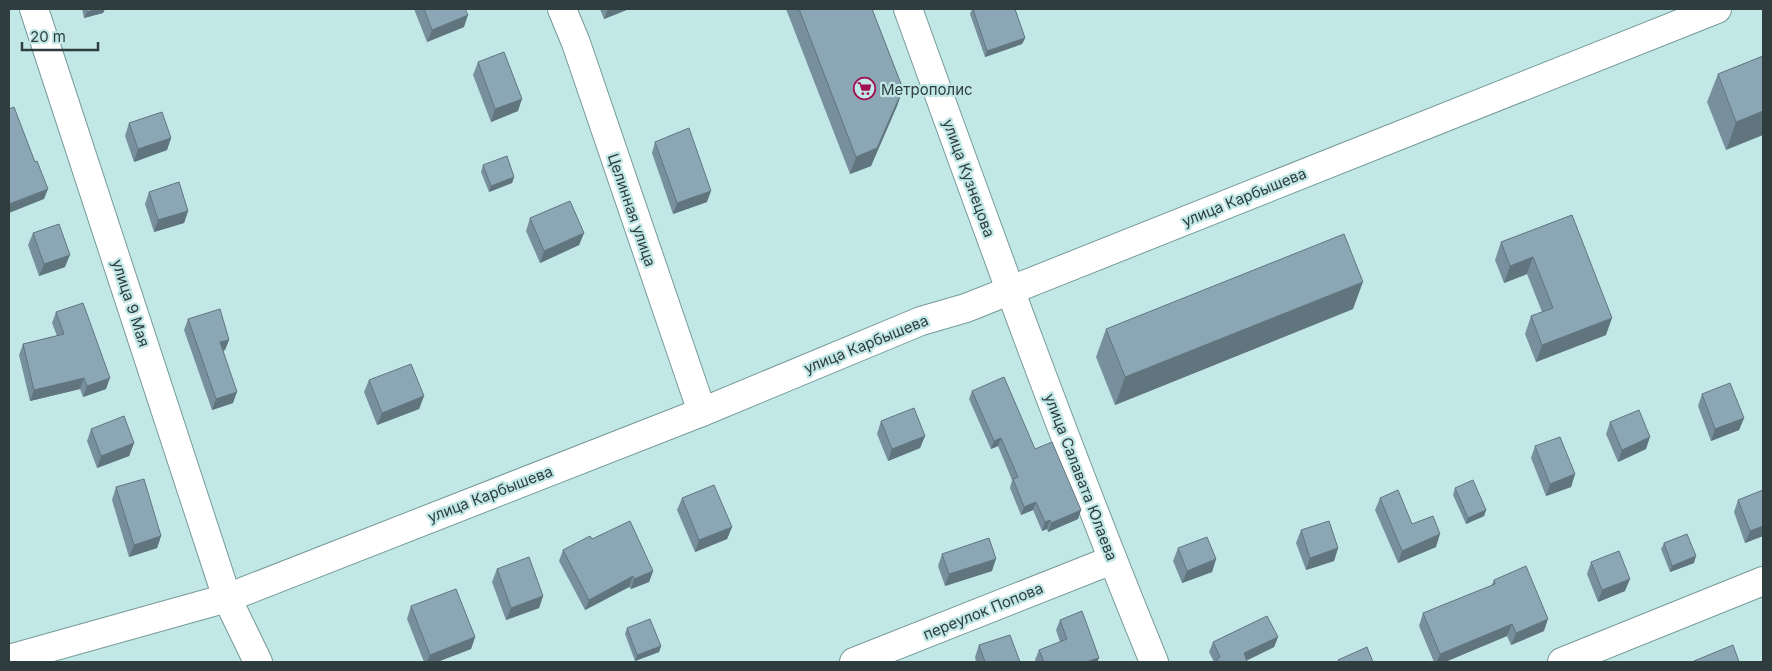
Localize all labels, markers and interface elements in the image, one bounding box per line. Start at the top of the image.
scale bar [22,20,99,52]
text: 20 m [30,27,66,46]
supermarket icon: Метрополис [853,77,877,101]
place label: Метрополис [881,80,973,99]
street label: улица Кузнецова [939,116,999,240]
street label: Целинная улица [604,151,660,269]
street label: улица Карбышева [1179,163,1309,231]
street label: улица 9 Мая [108,257,154,349]
street label: улица Карбышева [801,310,931,378]
street label: улица Салавата Юлаева [1040,391,1122,563]
street label: улица Карбышева [425,461,555,527]
street label: переулок Попова [920,578,1046,644]

